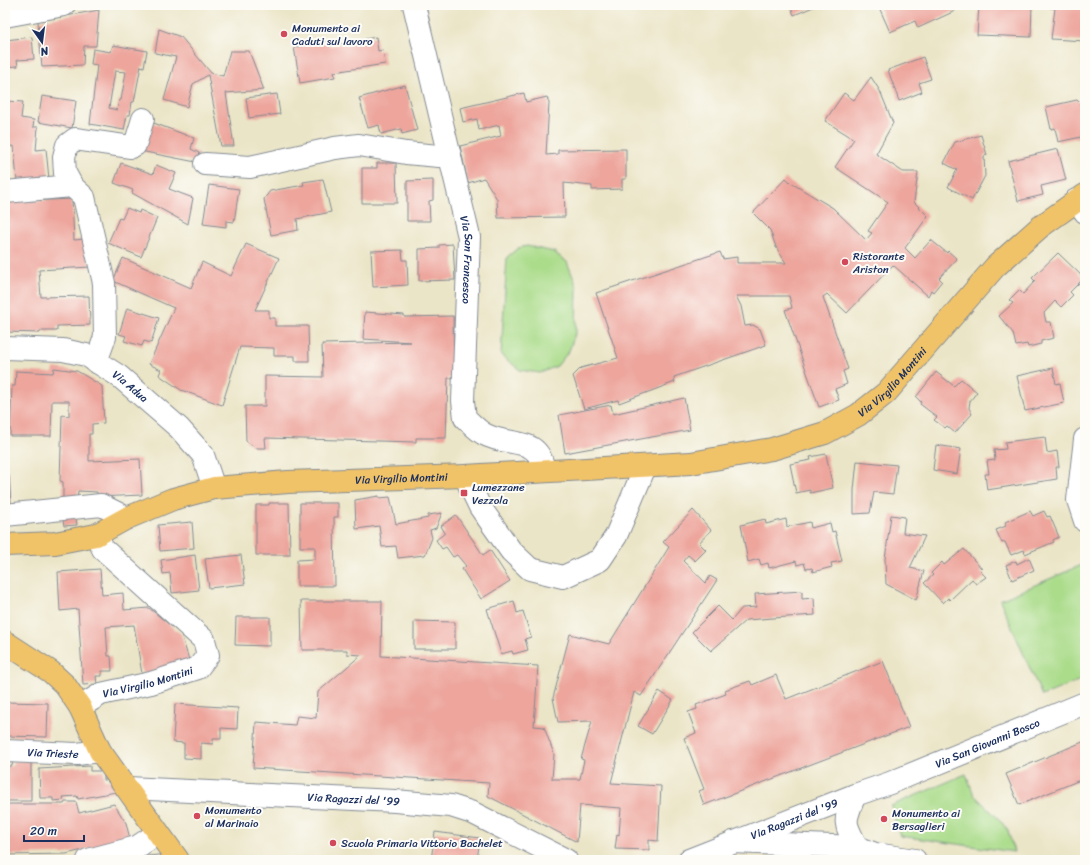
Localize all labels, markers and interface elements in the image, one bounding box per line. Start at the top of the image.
place label: Monumento ai Caduti sul lavoro [292,19,373,51]
north arrow [22,22,62,62]
marker: Monumento ai Caduti sul lavoro [279,29,289,39]
text: N [38,41,51,61]
street label: Via San Francesco [455,214,479,305]
place label: Ristorante Ariston [852,247,905,279]
marker: Ristorante Ariston [840,257,850,267]
street label: Via Virgilio Montini [853,342,932,422]
street label: Via Adua [109,365,153,407]
street label: Via Virgilio Montini [355,467,449,489]
place label: Lumezzane Vezzola [472,478,525,510]
marker: Lumezzane Vezzola [459,488,469,498]
street label: Via Virgilio Montini [101,660,196,703]
street label: Via San Giovanni Bosco [932,713,1043,773]
street label: Via Trieste [27,742,79,764]
street label: Via Ragazzi del '99 [307,787,401,811]
street label: Via Ragazzi del '99 [748,793,841,845]
place label: Monumento al Marinaio [205,801,262,833]
place label: Monumento ai Bersaglieri [892,804,961,836]
marker: Monumento al Marinaio [192,811,202,821]
marker: Monumento ai Bersaglieri [879,814,889,824]
scale bar [24,817,84,843]
text: 20 m [30,820,57,842]
place label: Scuola Primaria Vittorio Bachelet [341,834,503,853]
marker: Scuola Primaria Vittorio Bachelet [328,838,338,848]

